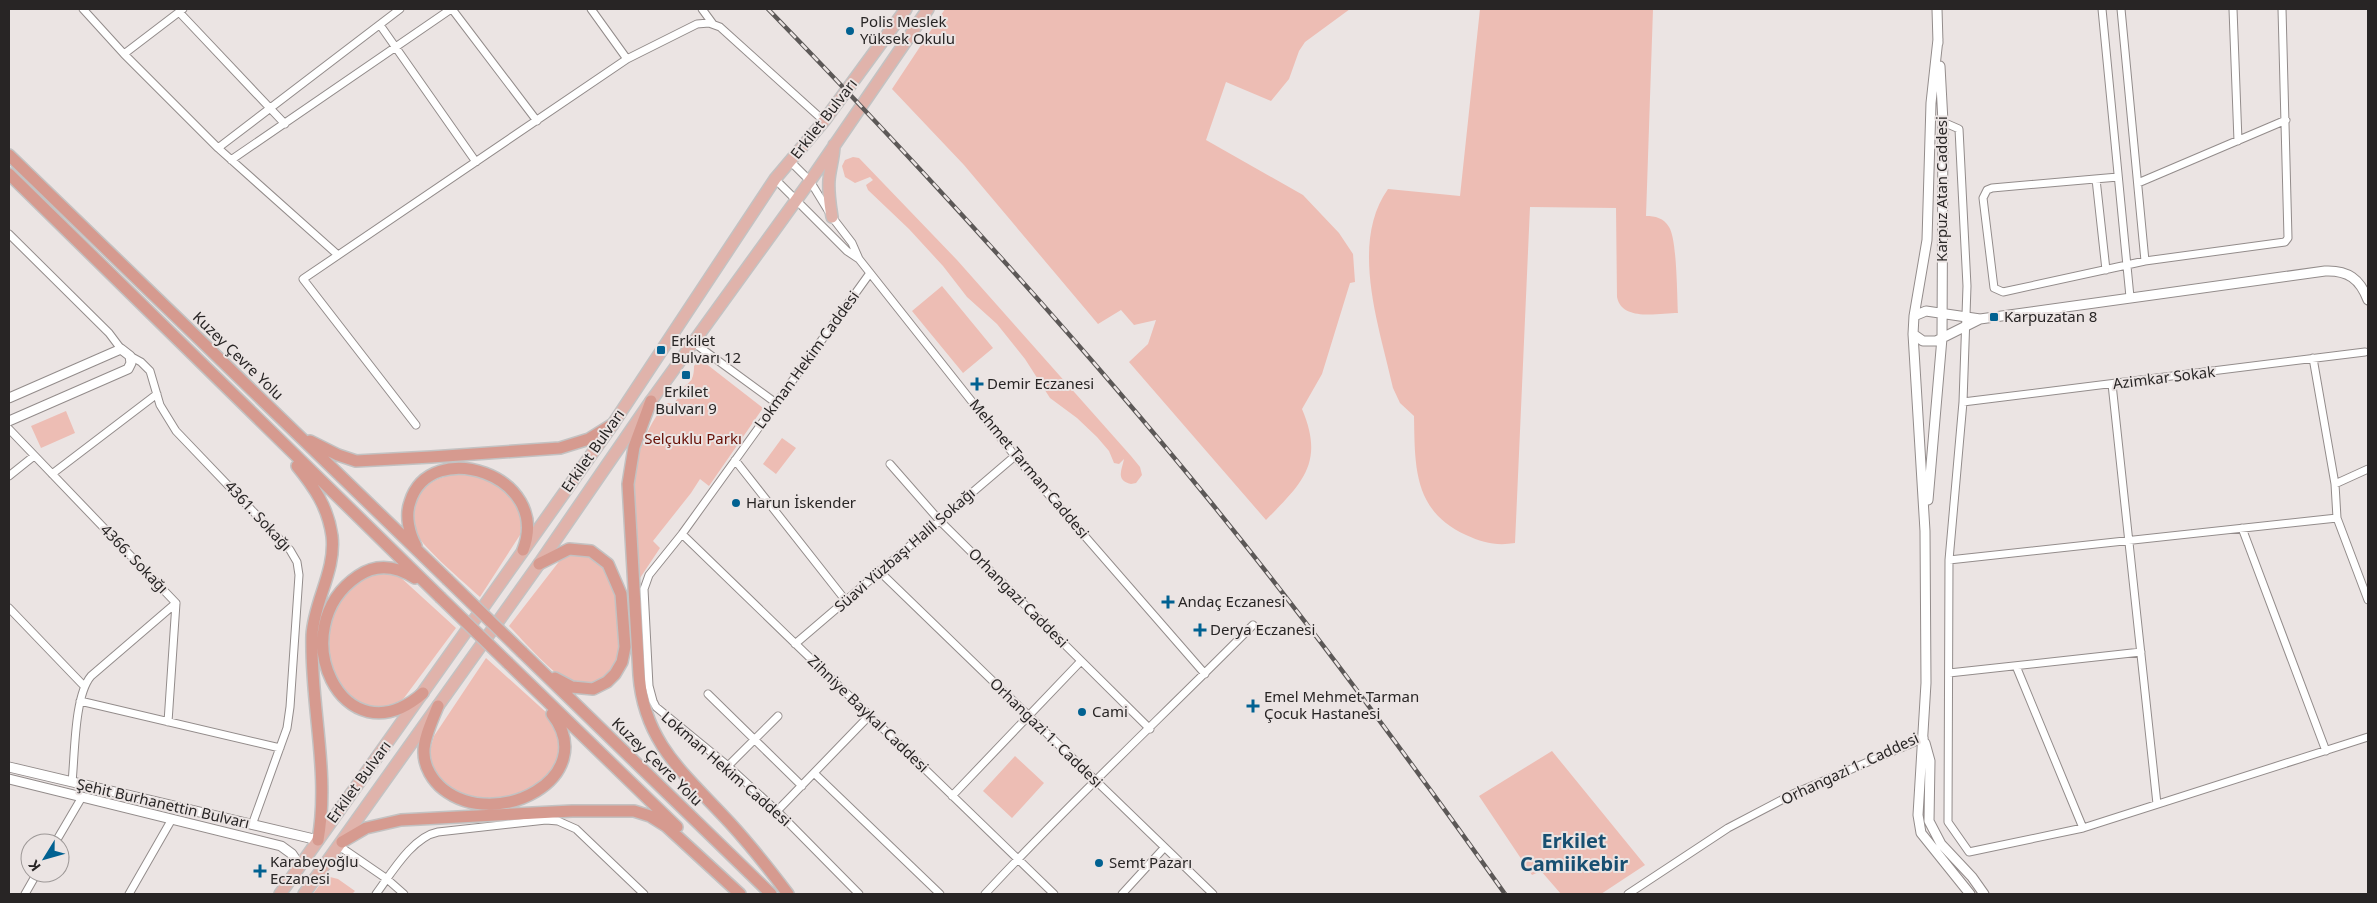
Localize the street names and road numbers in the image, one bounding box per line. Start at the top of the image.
street label: Erkilet Bulvarı [785,74,861,163]
street label: Karpuz Atan Caddesi [1931,116,1951,262]
street label: Lokman Hekim Caddesi [749,286,863,432]
street label: Kuzey Çevre Yolu [189,307,288,404]
street label: Azimkar Sokak [2112,361,2216,393]
street label: Mehmet Tarman Caddesi [965,394,1094,542]
street label: Erkilet Bulvarı [556,405,628,496]
street label: 4361. Sokağı [221,476,296,555]
street label: Süavi Yüzbaşı Halil Sokağı [830,483,979,616]
street label: 4366. Sokağı [97,519,173,597]
street label: Orhangazi Caddesi [965,543,1073,651]
street label: Zihniye Baykal Caddesi [804,650,933,776]
street label: Orhangazi 1. Caddesi [986,673,1107,791]
street label: Lokman Hekim Caddesi [658,706,796,830]
street label: Kuzey Çevre Yolu [608,713,707,810]
street label: Orhangazi 1. Caddesi [1778,727,1922,809]
street label: Erkilet Bulvarı [322,736,395,827]
street label: Şehit Burhanettin Bulvarı [75,773,252,833]

